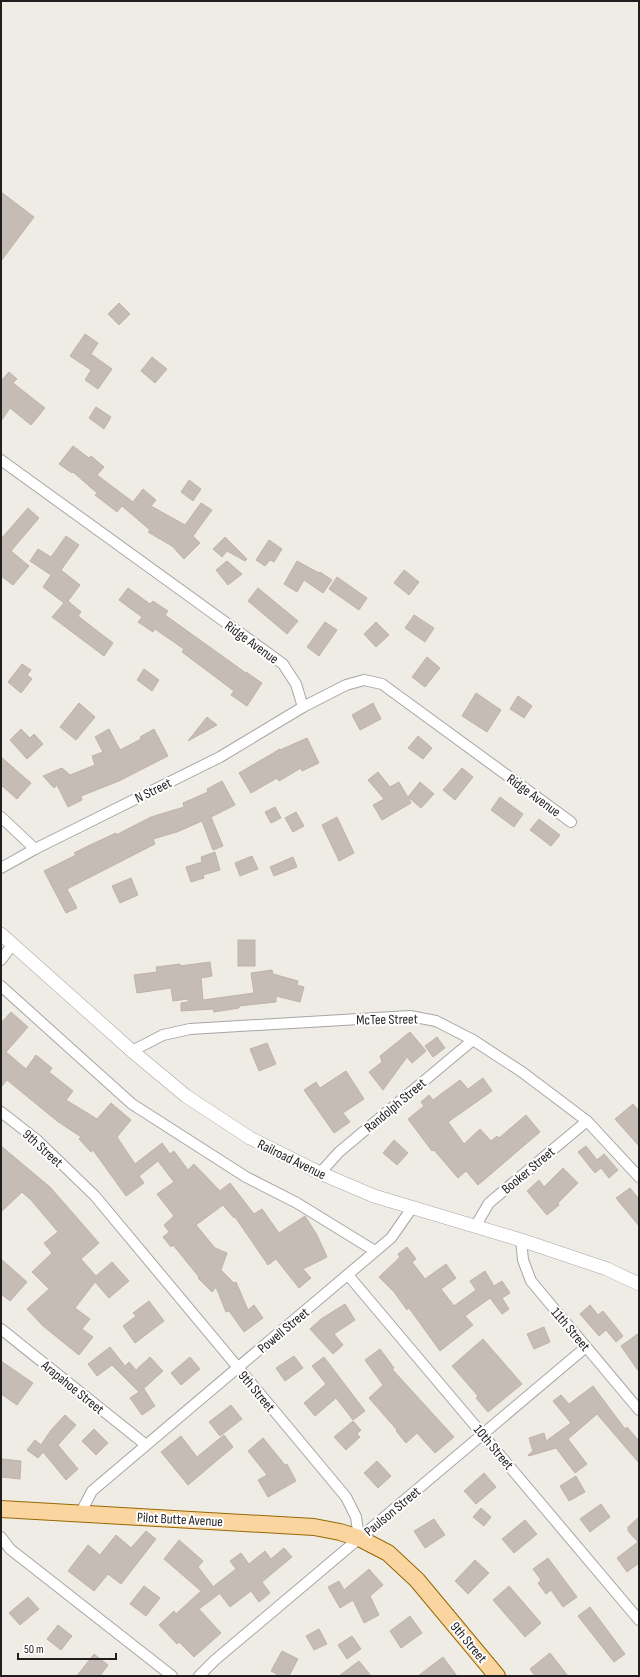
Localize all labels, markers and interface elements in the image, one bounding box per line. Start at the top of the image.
street label: Ridge Avenue [221,617,282,668]
street label: Ridge Avenue [503,770,564,821]
street label: N Street [132,774,174,807]
street label: McTee Street [356,1010,418,1029]
street label: Randolph Street [361,1075,430,1136]
street label: 9th Street [19,1126,66,1171]
street label: Railroad Avenue [255,1136,329,1183]
street label: Booker Street [498,1143,558,1198]
street label: Powell Street [254,1304,313,1357]
street label: 11th Street [547,1304,594,1355]
street label: Arapahoe Street [37,1356,107,1418]
street label: 9th Street [235,1367,279,1415]
street label: 10th Street [470,1421,517,1473]
street label: Paulson Street [361,1483,424,1540]
street label: Pilot Butte Avenue [137,1509,223,1530]
street label: 9th Street [447,1618,491,1666]
scale bar [18,1635,116,1661]
text: 50 m [24,1642,44,1657]

